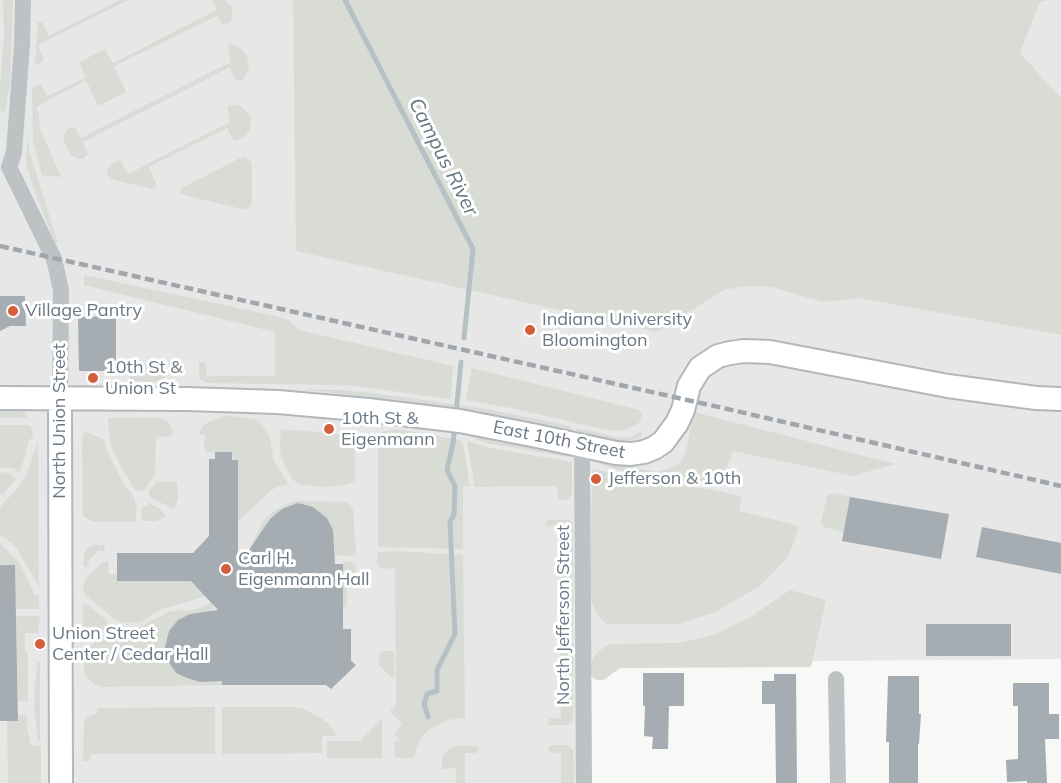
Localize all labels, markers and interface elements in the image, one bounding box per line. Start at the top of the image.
water label: Campus River [403,94,483,220]
place label: Village Pantry [25,300,142,322]
marker: Village Pantry [6,304,20,318]
place label: Indiana University Bloomington [542,309,692,352]
marker: Indiana University Bloomington [523,323,537,337]
street label: North Union Street [49,343,71,499]
place label: 10th St & Union St [105,357,182,400]
marker: 10th St & Union St [86,371,100,385]
place label: 10th St & Eigenmann [341,408,435,450]
street label: East 10th Street [491,417,627,463]
marker: 10th St & Eigenmann [322,422,336,436]
place label: Jefferson & 10th [608,468,741,490]
marker: Jefferson & 10th [589,472,603,486]
street label: North Jefferson Street [553,525,575,705]
place label: Carl H. Eigenmann Hall [238,548,370,590]
marker: Carl H. Eigenmann Hall [219,562,233,576]
place label: Union Street Center / Cedar Hall [52,623,209,666]
marker: Union Street Center / Cedar Hall [33,637,47,651]

